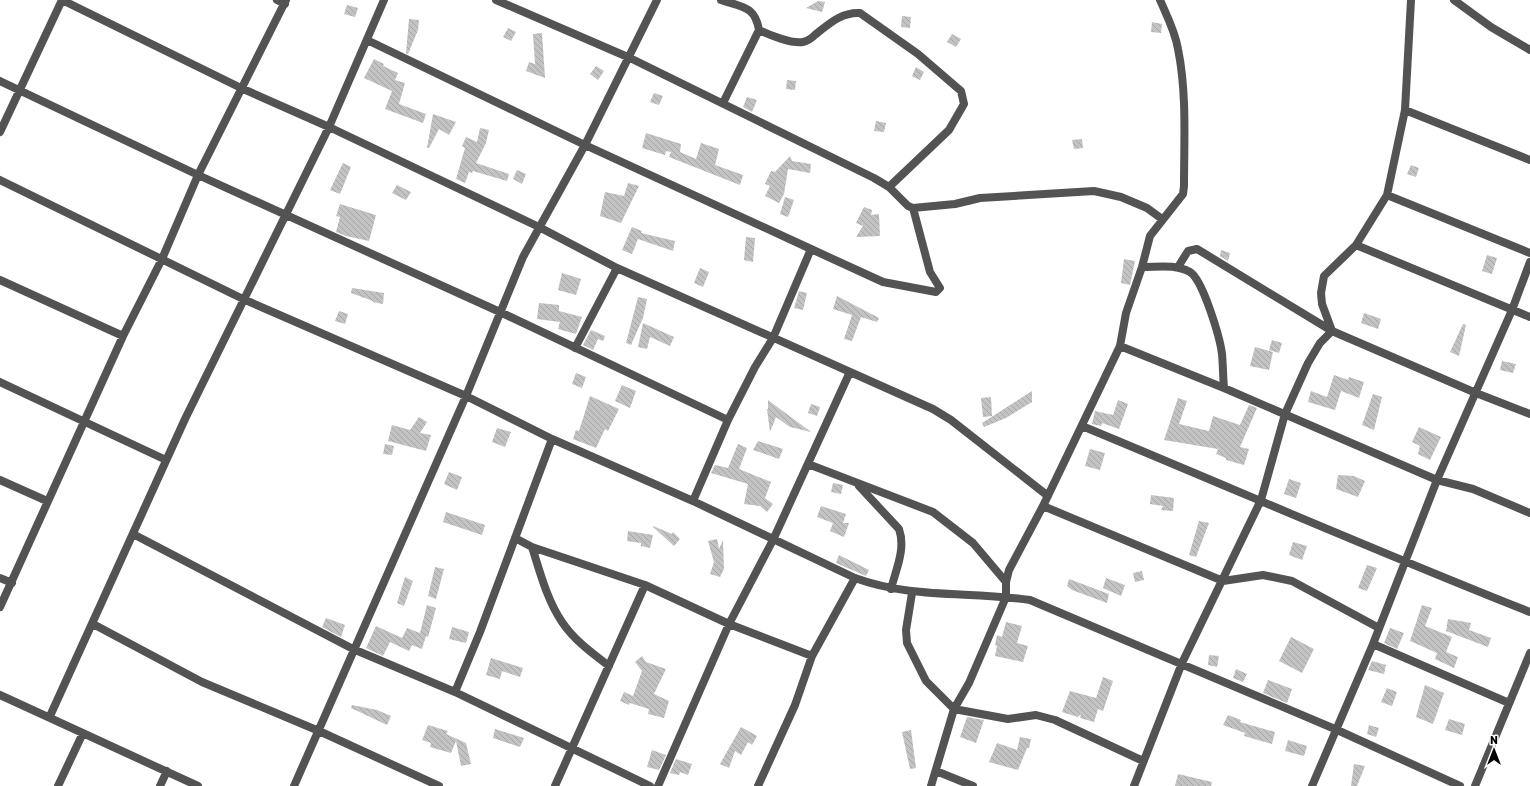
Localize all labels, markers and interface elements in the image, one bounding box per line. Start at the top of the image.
north arrow [1474,730,1514,770]
text: N [1490,734,1498,747]

